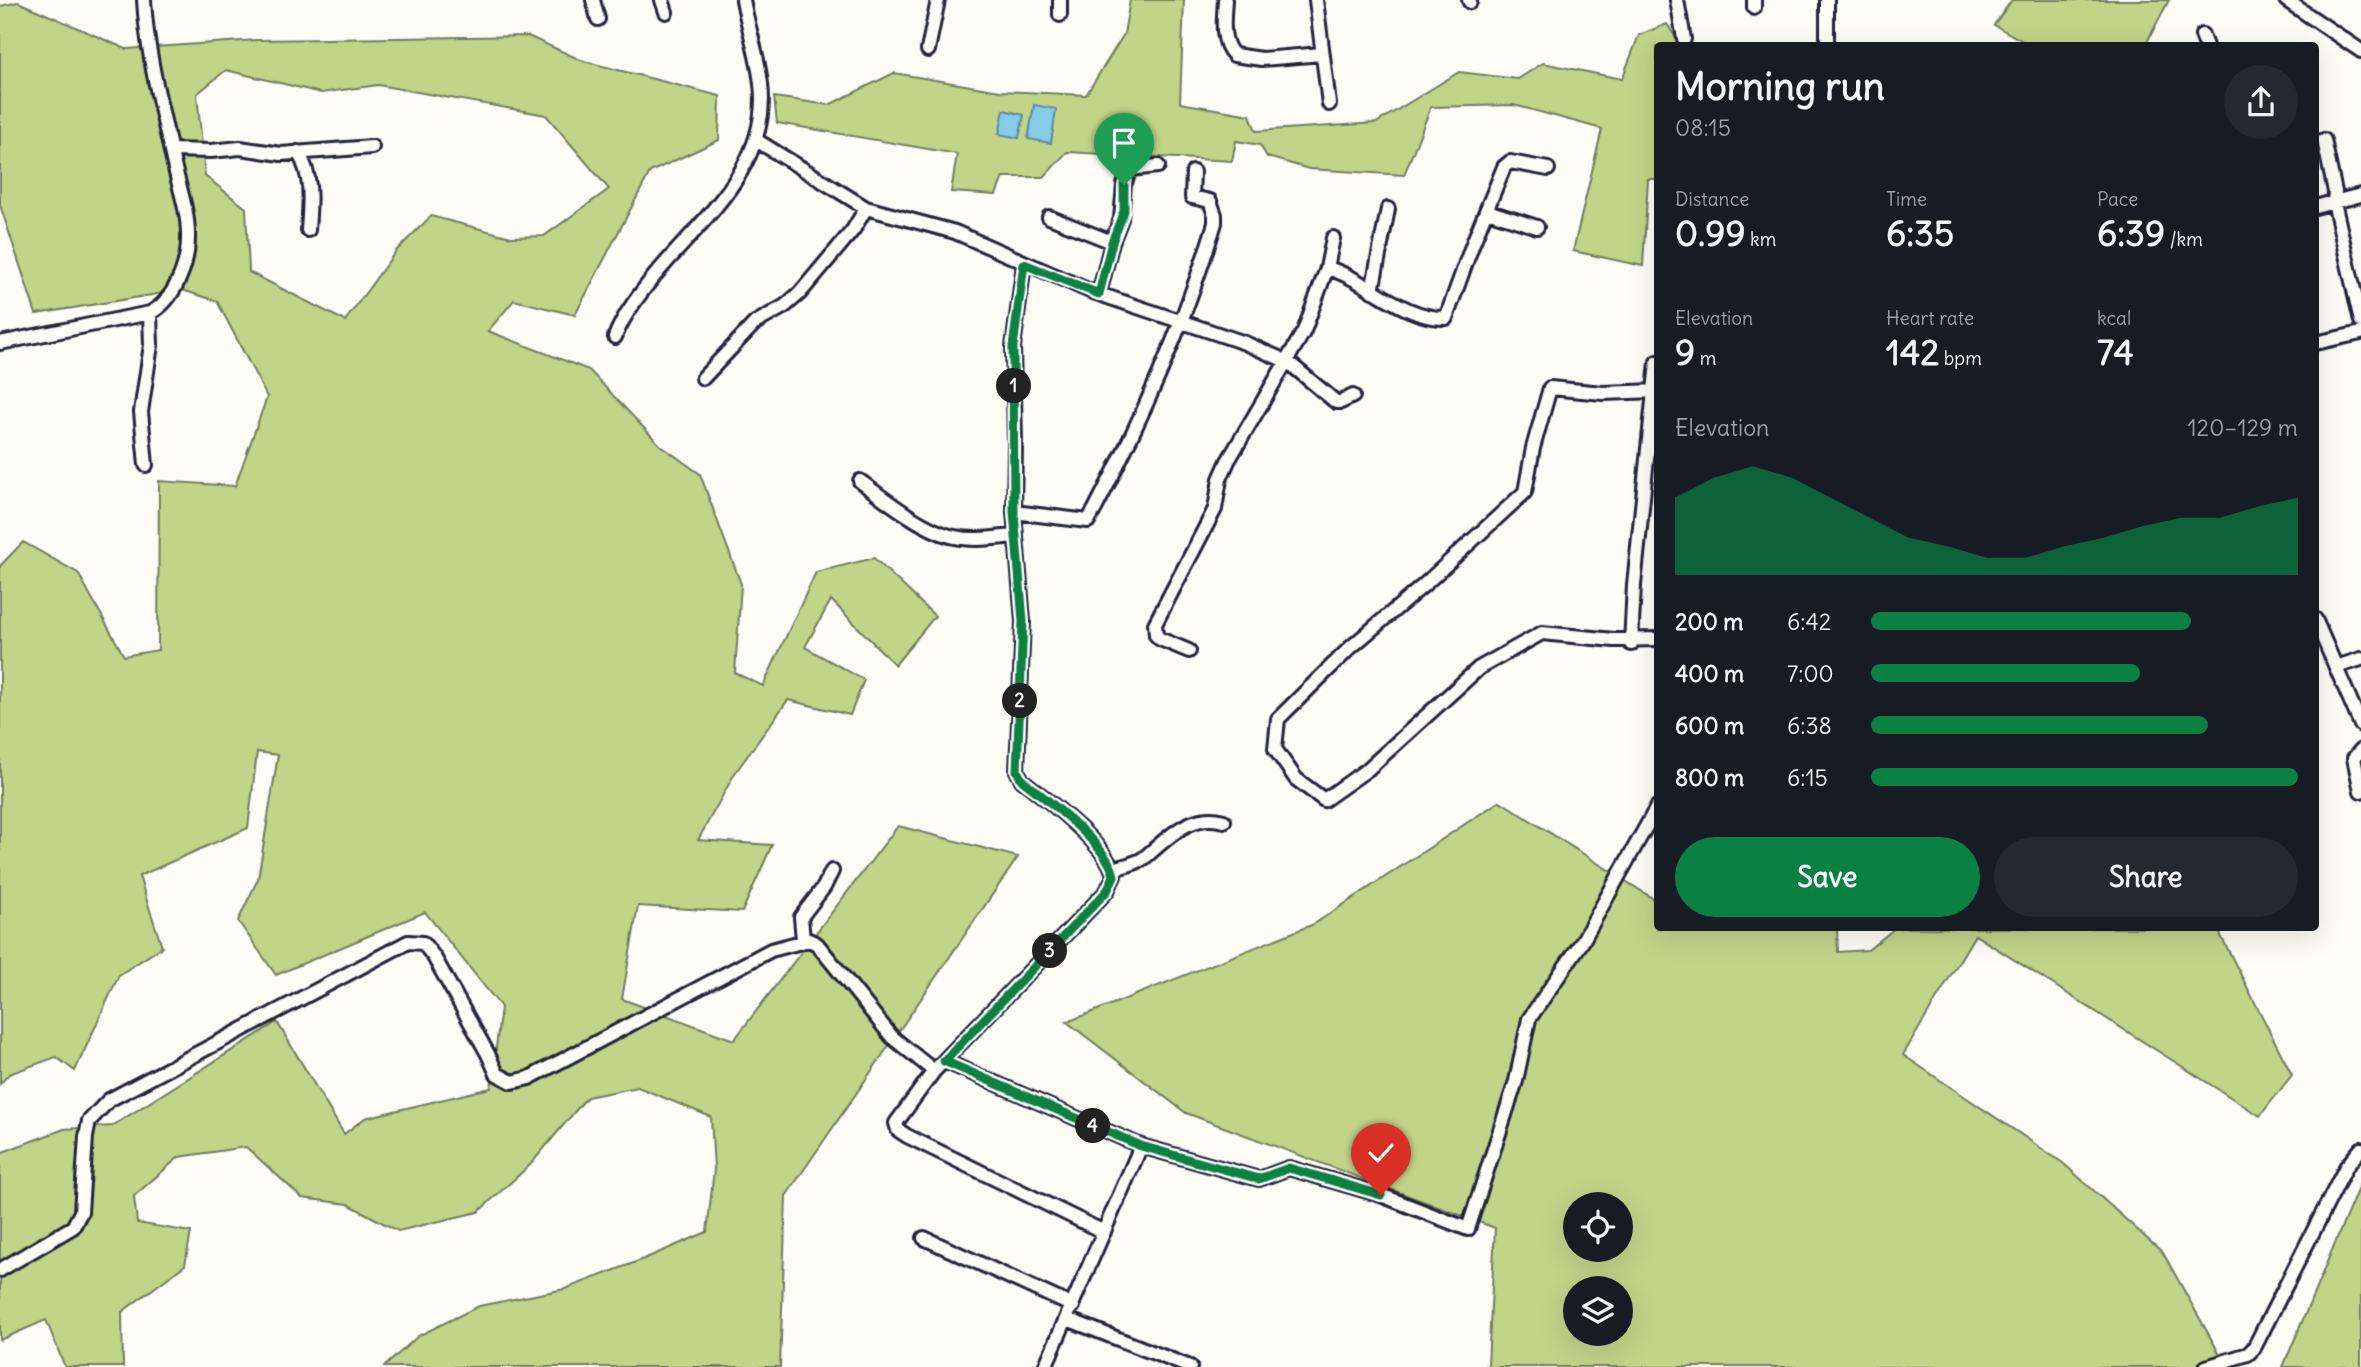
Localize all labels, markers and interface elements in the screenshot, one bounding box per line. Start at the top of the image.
text: Morning run [1675,63,1885,110]
button: share [2224,65,2298,139]
pin [1094,113,1154,185]
text: 08:15 [1675,113,1731,142]
icon: arrive [1105,124,1143,162]
text: Distance [1675,187,1749,211]
text: Time [1886,187,1927,211]
text: Pace [2097,187,2138,211]
text: 0.99 [1675,211,1746,255]
text: 6:35 [1886,211,1954,255]
text: 6:39 [2097,211,2165,255]
text: km [1746,227,1776,251]
text: /km [2165,227,2203,251]
text: Elevation [1675,306,1753,330]
text: Heart rate [1886,306,1974,330]
text: kcal [2097,306,2131,330]
text: 9 [1675,330,1695,374]
text: 142 [1886,330,1939,374]
text: 74 [2097,330,2134,374]
text: m [1695,346,1716,370]
text: bpm [1939,346,1982,370]
pin: 1 [996,368,1032,404]
text: 1 [1010,373,1017,397]
text: Elevation [1675,413,1769,442]
text: 120–129 m [2187,413,2298,442]
text: 200 m [1675,607,1744,636]
text: 6:42 [1787,607,1831,636]
text: 400 m [1675,659,1744,688]
text: 7:00 [1787,659,1834,688]
pin: 2 [1002,684,1038,718]
text: 2 [1014,688,1025,712]
text: 600 m [1675,711,1744,740]
text: 6:38 [1787,711,1832,740]
text: 800 m [1675,763,1744,792]
text: 6:15 [1787,763,1828,792]
button: Save [1675,837,1980,917]
button: Share [1994,837,2298,917]
pin: 3 [1032,934,1068,968]
text: 3 [1044,938,1055,962]
pin: 4 [1076,1108,1110,1144]
text: 4 [1087,1113,1098,1137]
pin [1351,1123,1411,1195]
icon: check [1362,1134,1400,1172]
map controls [1563,1192,1633,1346]
button: locate [1563,1192,1633,1262]
button: layers [1563,1276,1633,1346]

